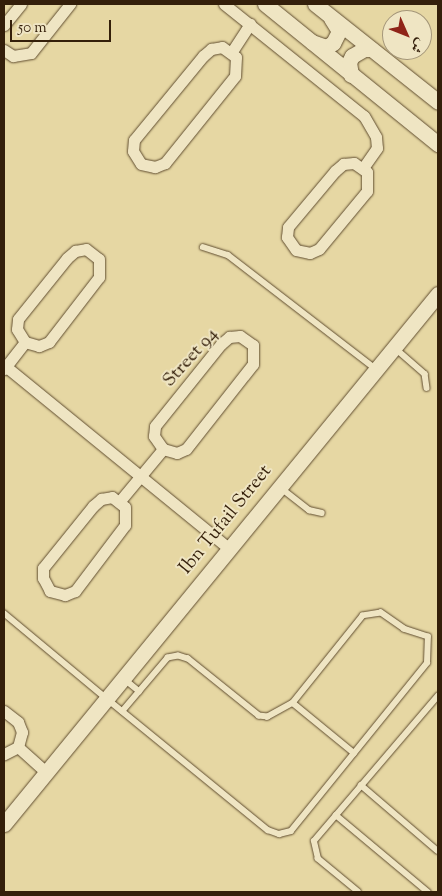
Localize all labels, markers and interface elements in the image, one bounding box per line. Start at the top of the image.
scale bar [12,10,114,42]
north arrow [382,10,432,60]
text: 50 m [18,18,47,39]
text: ش [405,33,429,57]
street label: Street 94 [158,324,224,392]
street label: Ibn Tufail Street [175,461,277,579]

